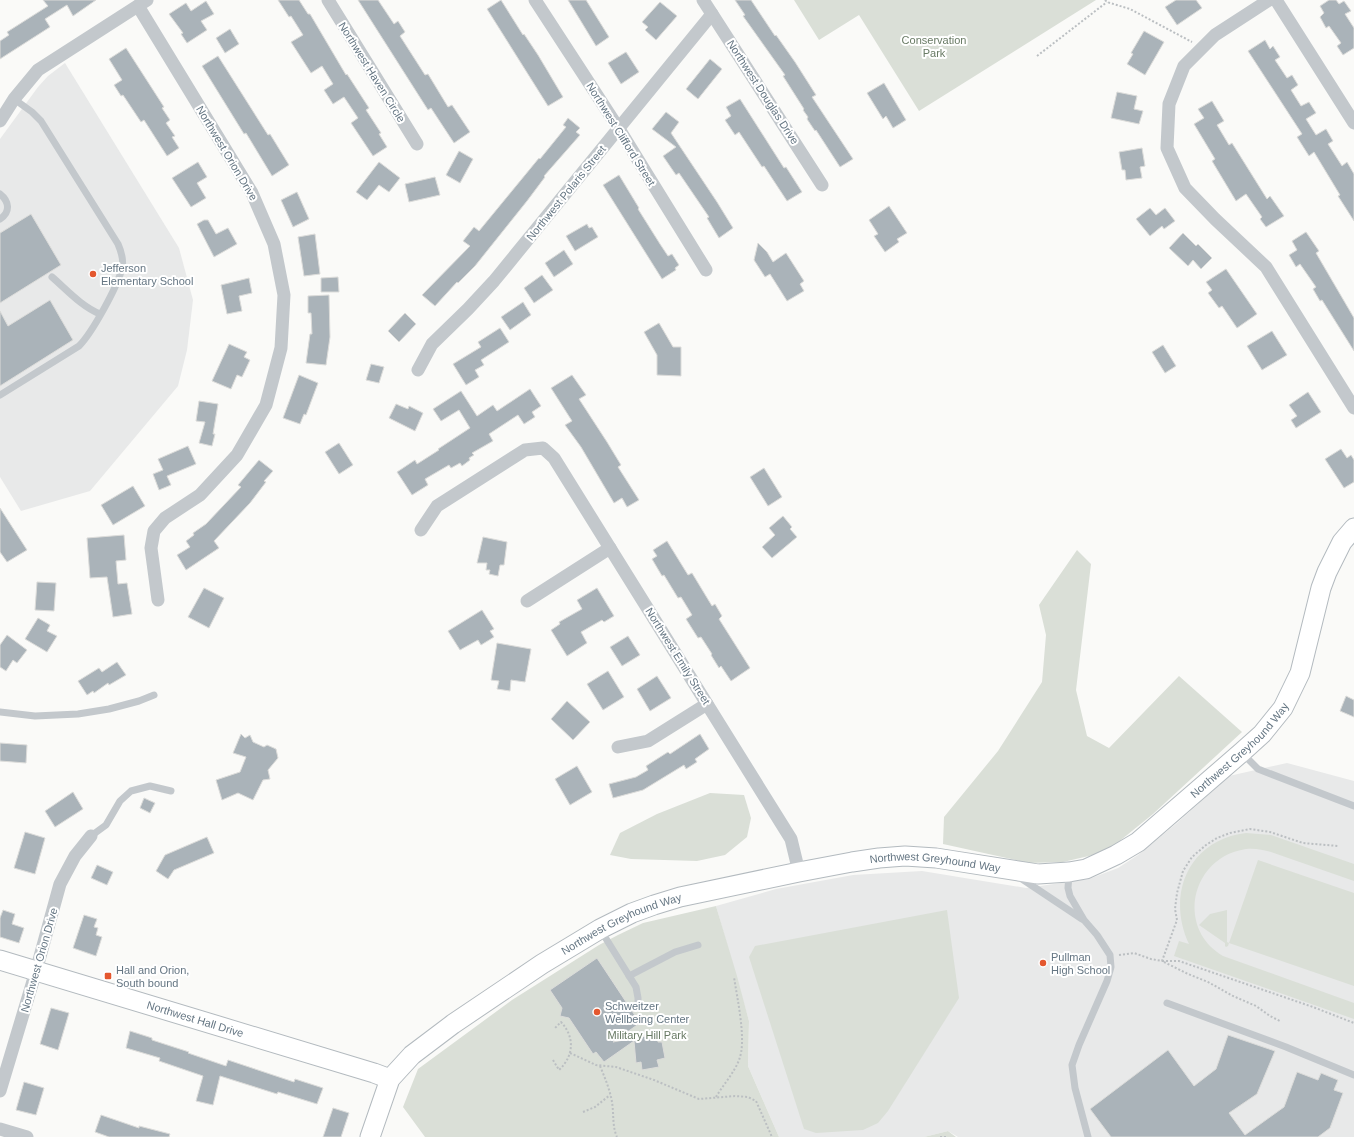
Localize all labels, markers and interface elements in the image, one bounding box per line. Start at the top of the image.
street label: Northwest Haven Circle [336,20,408,124]
park label: Conservation Park [902,34,966,59]
street label: Northwest Douglas Drive [725,38,801,146]
street label: Northwest Clifford Street [584,80,658,188]
street label: Northwest Orion Drive [194,104,260,202]
street label: Northwest Polaris Street [524,143,608,243]
place label: Jefferson Elementary School [101,262,193,287]
marker: Jefferson Elementary School [88,269,98,279]
street label: Northwest Emily Street [643,605,713,707]
street label: Northwest Greyhound Way [1188,700,1291,800]
street label: Northwest Greyhound Way [869,850,1002,874]
street label: Northwest Greyhound Way [559,891,683,957]
street label: Northwest Orion Drive [18,906,60,1014]
place label: Pullman High School [1051,951,1110,976]
marker: Pullman High School [1038,958,1048,968]
place label: Hall and Orion, South bound [116,964,189,989]
marker: Hall and Orion, South bound [103,971,113,981]
street label: Northwest Hall Drive [145,999,245,1039]
place label: Schweitzer Wellbeing Center [605,1000,690,1025]
marker: Schweitzer Wellbeing Center [592,1007,602,1017]
park label: Military Hill Park [608,1029,687,1041]

